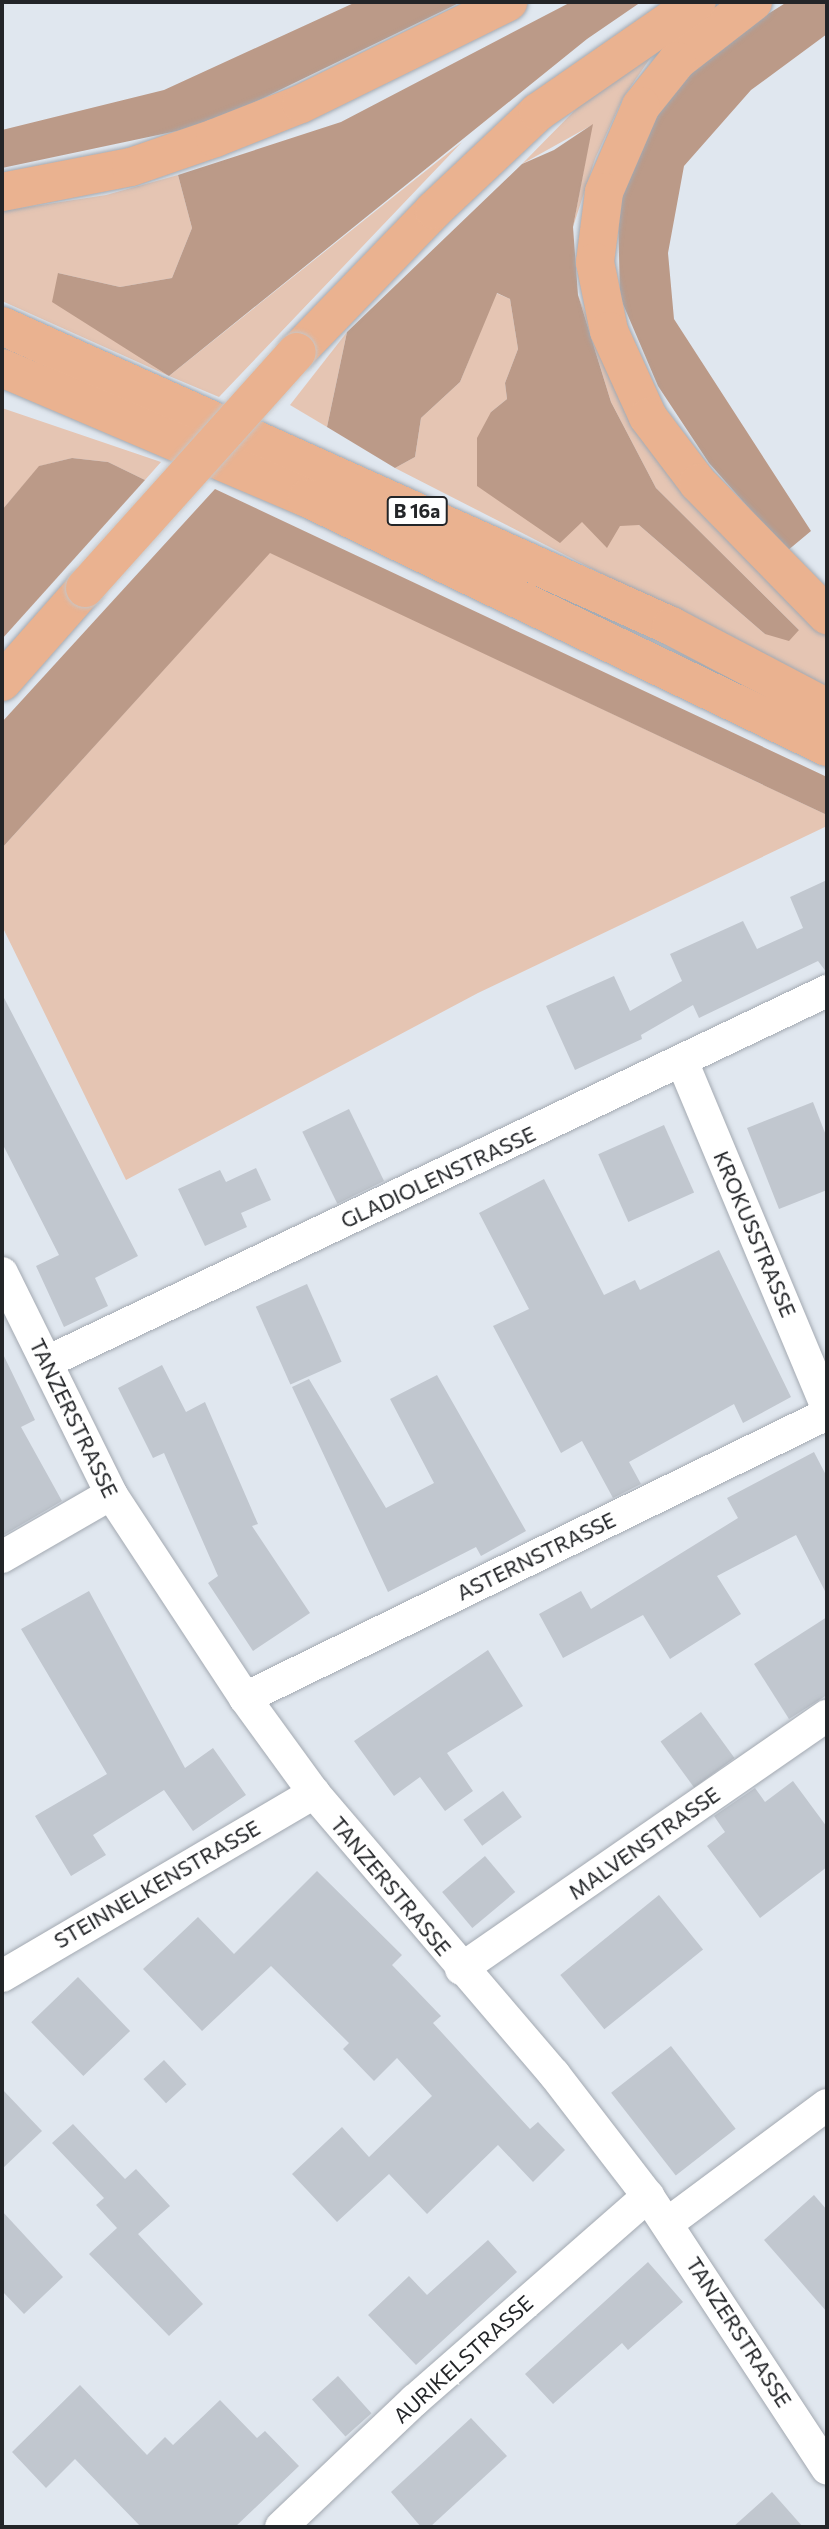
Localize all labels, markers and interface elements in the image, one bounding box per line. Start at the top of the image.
road number: B 16a [386,496,448,526]
street label: GLADIOLENSTRASSE [337,1121,539,1233]
street label: KROKUSSTRASSE [709,1147,801,1321]
street label: TANZERSTRASSE [25,1334,123,1502]
street label: ASTERNSTRASSE [452,1507,620,1605]
street label: MALVENSTRASSE [564,1781,724,1905]
street label: TANZERSTRASSE [326,1811,456,1961]
street label: STEINNELKENSTRASSE [50,1815,264,1953]
street label: TANZERSTRASSE [681,2252,797,2412]
street label: AURIKELSTRASSE [388,2290,538,2428]

